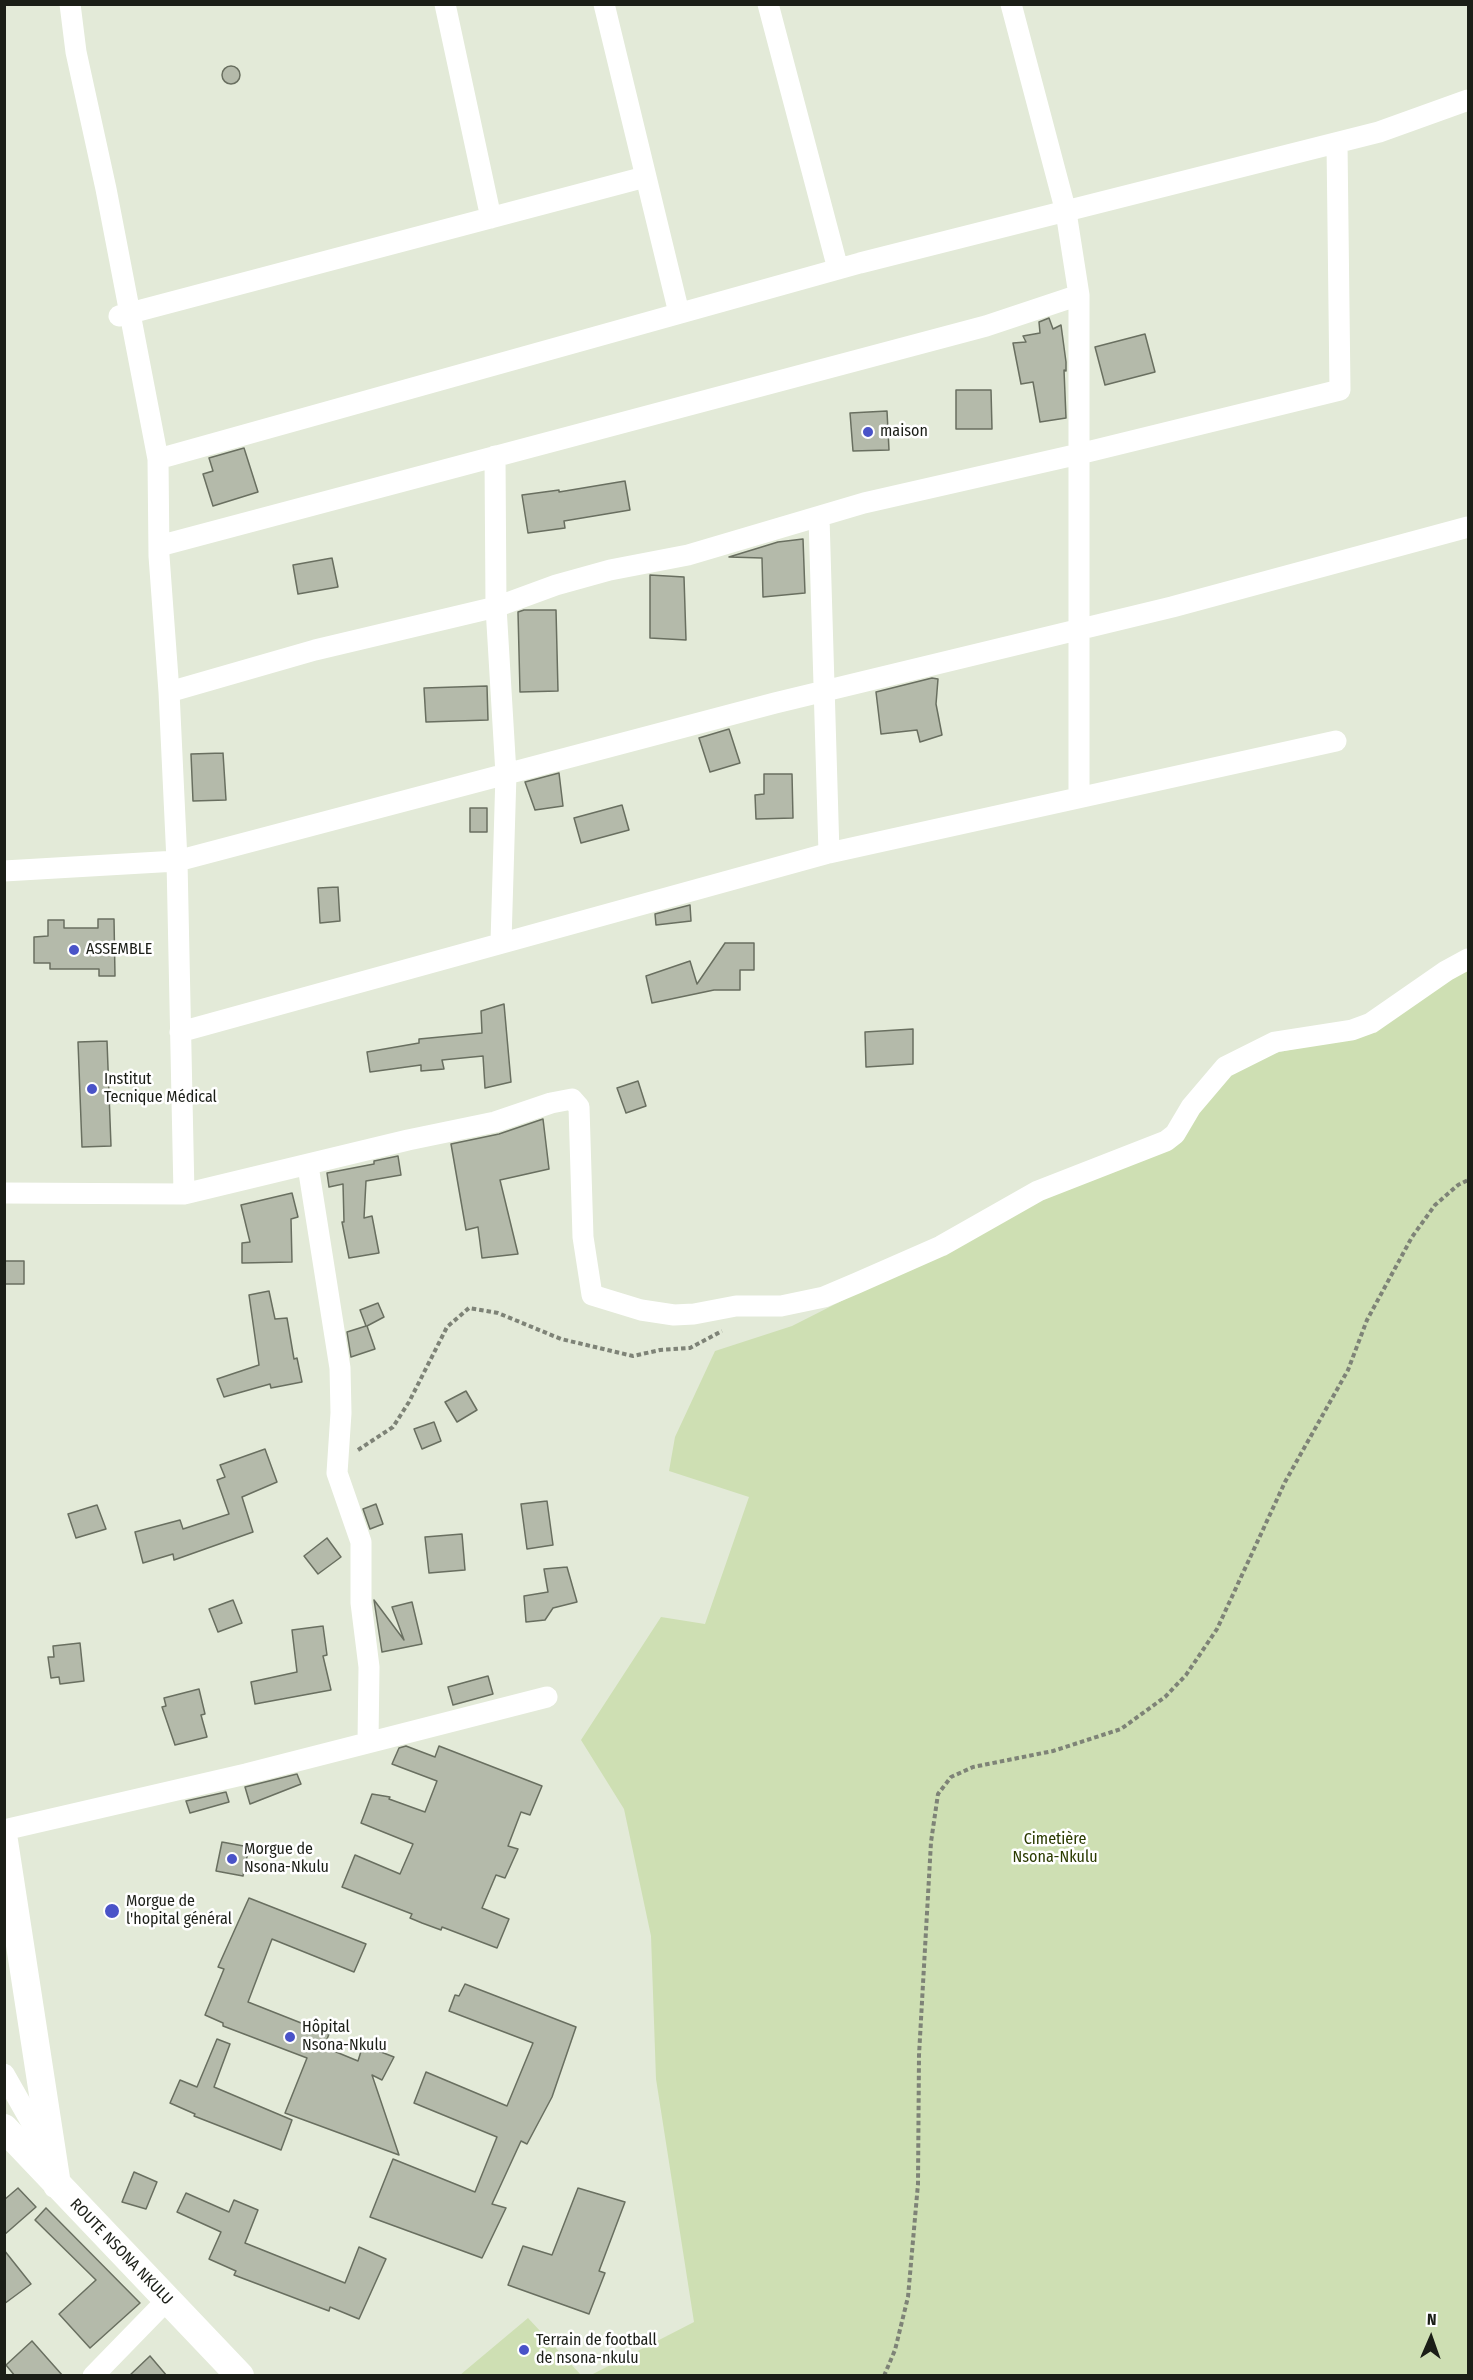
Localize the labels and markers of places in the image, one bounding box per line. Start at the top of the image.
place label: maison [880,422,928,442]
marker: maison [861,425,875,439]
place label: ASSEMBLE [86,940,152,960]
marker: ASSEMBLE [67,943,81,957]
place label: Institut Tecnique Médical [104,1070,217,1108]
marker: Institut Tecnique Médical [85,1082,99,1096]
place label: Morgue de Nsona-Nkulu [244,1840,329,1878]
marker: Morgue de Nsona-Nkulu [225,1852,239,1866]
place label: Morgue de l'hopital général [126,1892,232,1930]
marker: Morgue de l'hopital général [103,1902,121,1920]
place label: Hôpital Nsona-Nkulu [302,2018,387,2056]
marker: Hôpital Nsona-Nkulu [283,2030,297,2044]
place label: Terrain de football de nsona-nkulu [536,2331,657,2369]
marker: Terrain de football de nsona-nkulu [517,2343,531,2357]

